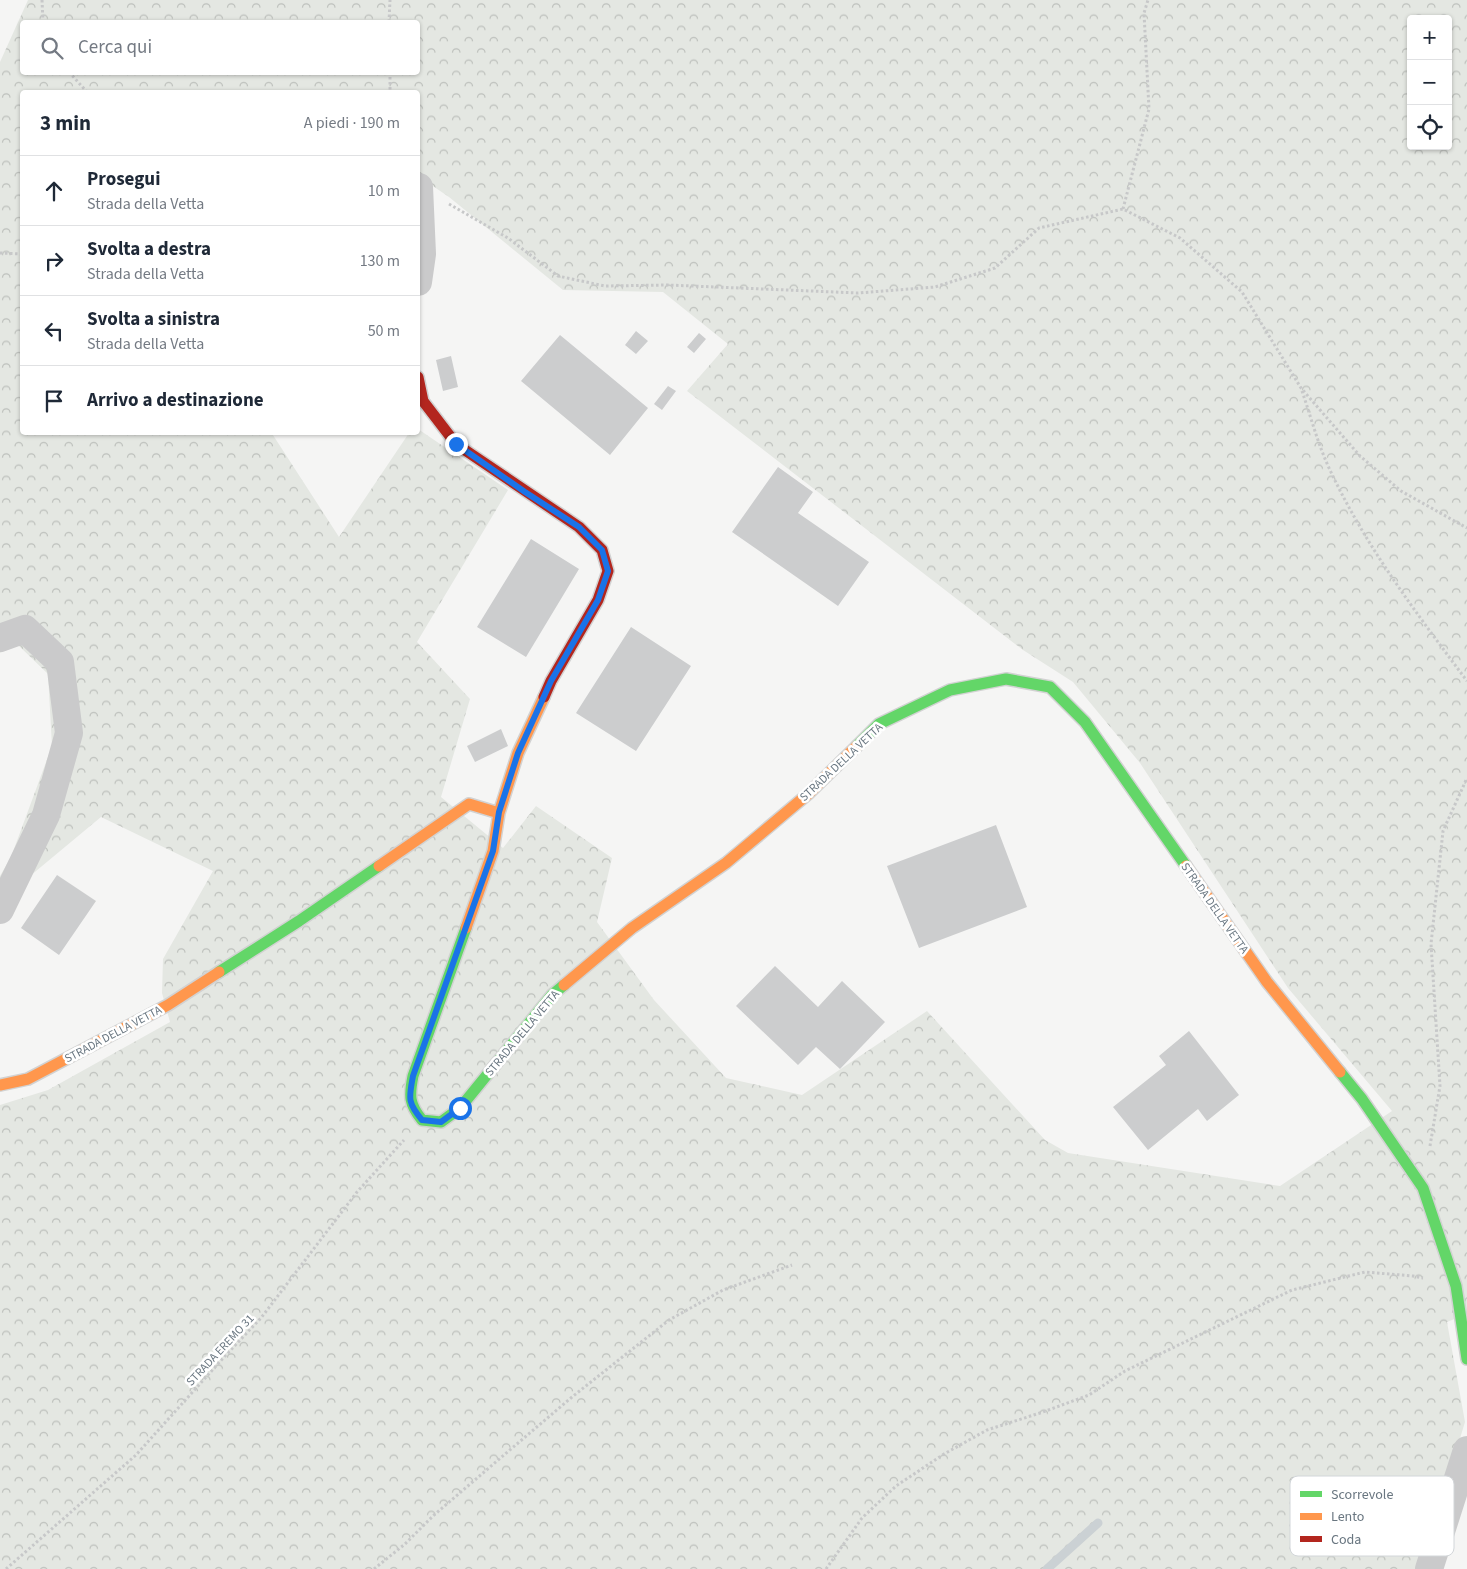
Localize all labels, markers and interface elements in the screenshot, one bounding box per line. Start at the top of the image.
map controls [1407,15,1452,150]
button: + [1407,15,1452,60]
search box [20,20,420,75]
icon: search [38,34,66,62]
text: Cerca qui [78,34,152,61]
button: − [1407,60,1452,105]
button: locate [1407,105,1452,150]
text: 3 min [40,108,91,138]
text: A piedi · 190 m [304,112,400,134]
text: Prosegui [87,166,160,193]
icon: ahead [40,177,68,205]
text: 10 m [368,180,400,202]
text: Strada della Vetta [87,193,204,215]
text: Svolta a destra [87,236,211,263]
icon: right [40,247,68,275]
text: 130 m [360,250,400,272]
text: Strada della Vetta [87,263,204,285]
text: Svolta a sinistra [87,306,220,333]
icon: left [40,317,68,345]
text: 50 m [368,320,400,342]
text: Strada della Vetta [87,333,204,355]
icon: arrive [40,387,68,415]
text: Arrivo a destinazione [87,387,264,414]
route end [445,433,468,456]
street label: STRADA DELLA VETTA [796,719,887,805]
street label: STRADA DELLA VETTA [1177,859,1253,958]
street label: STRADA DELLA VETTA [481,986,564,1080]
street label: STRADA DELLA VETTA [62,1001,165,1067]
route start [449,1097,472,1120]
street label: STRADA EREMO 31 [183,1311,258,1390]
legend [1290,1476,1454,1556]
text: Scorrevole [1331,1485,1393,1505]
text: Lento [1331,1507,1364,1527]
text: Coda [1331,1530,1361,1550]

